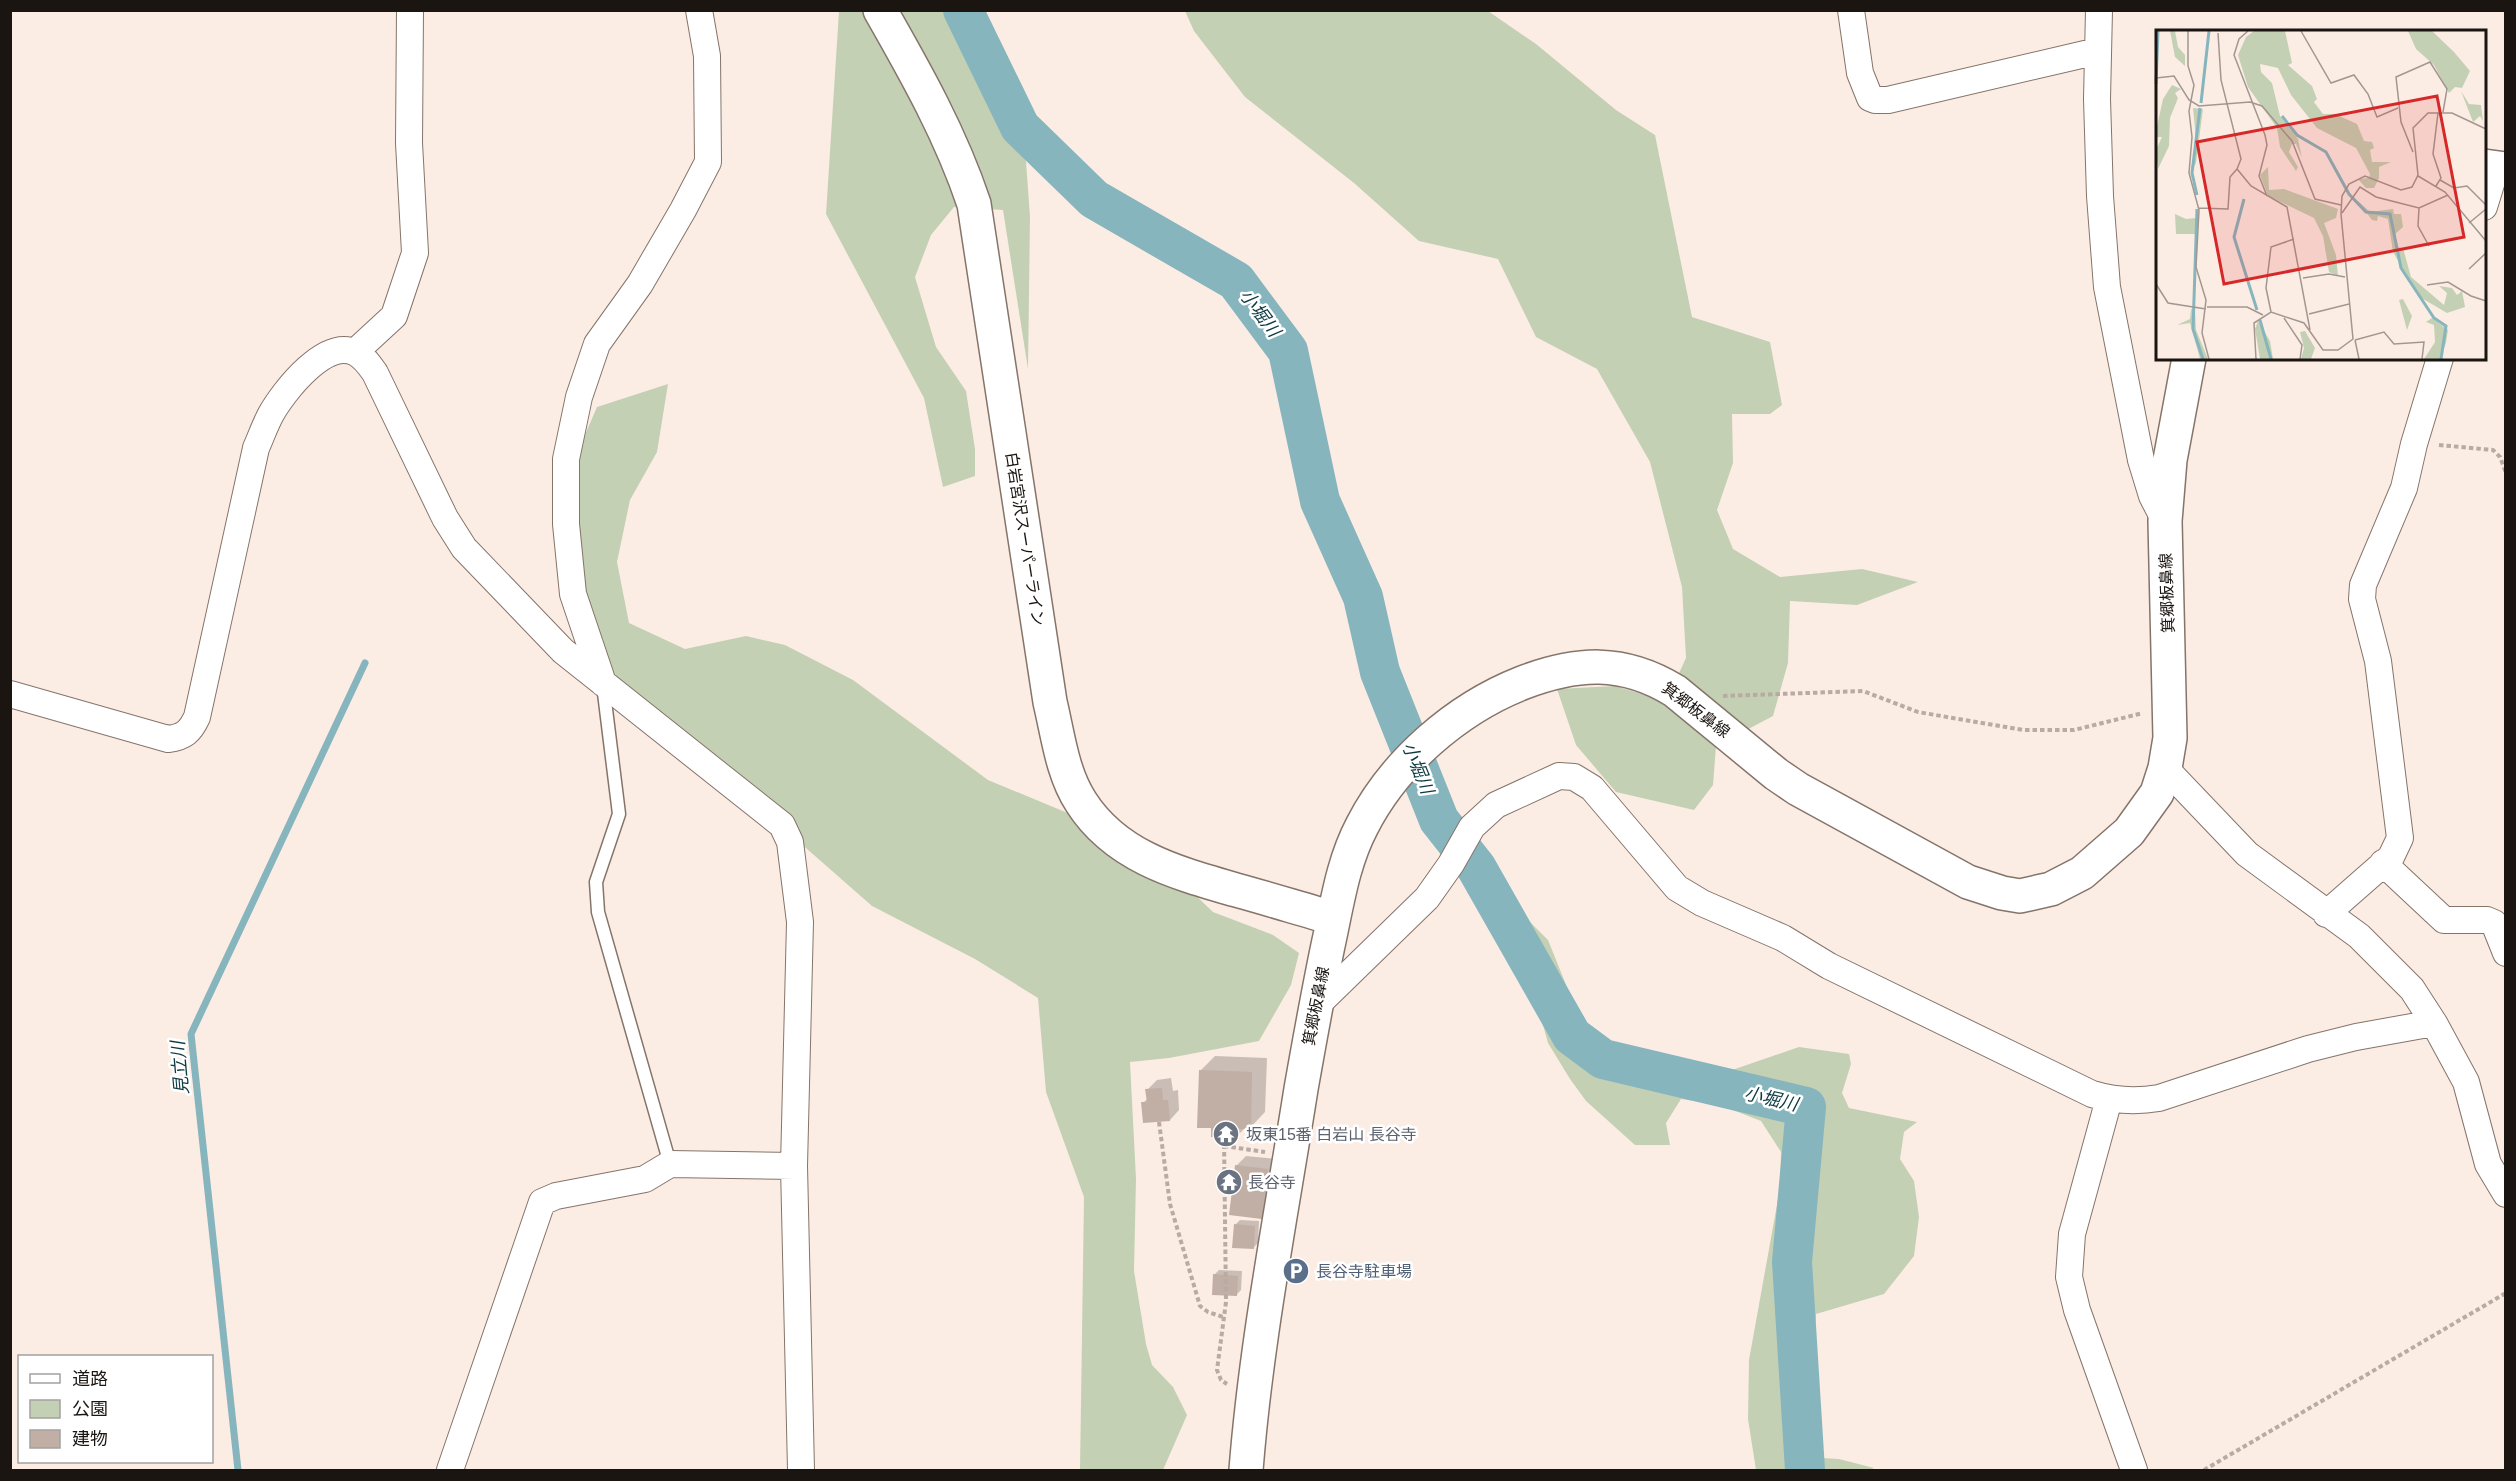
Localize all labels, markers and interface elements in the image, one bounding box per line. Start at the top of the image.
inset map [2156,30,2486,360]
water label: 小堀川 [1236,285,1285,342]
street label: 白岩宮沢スーパーライン [1003,451,1047,627]
street label: 箕郷板鼻線 [2157,553,2177,633]
street label: 箕郷板鼻線 [1659,679,1733,741]
water label: 小堀川 [1399,739,1438,799]
street label: 箕郷板鼻線 [1300,965,1332,1047]
water label: 見立川 [168,1038,192,1096]
water label: 小堀川 [1742,1083,1802,1115]
temple icon: 坂東15番 白岩山 長谷寺 [1211,1119,1241,1149]
place label: 坂東15番 白岩山 長谷寺 [1246,1126,1417,1143]
temple icon: 長谷寺 [1214,1167,1244,1197]
place label: 長谷寺 [1248,1174,1296,1191]
parking icon: 長谷寺駐車場 [1281,1256,1311,1286]
place label: 長谷寺駐車場 [1316,1263,1412,1280]
legend [18,1355,213,1463]
text: 道路 [72,1369,108,1389]
text: 公園 [72,1399,108,1419]
text: 建物 [72,1429,108,1449]

